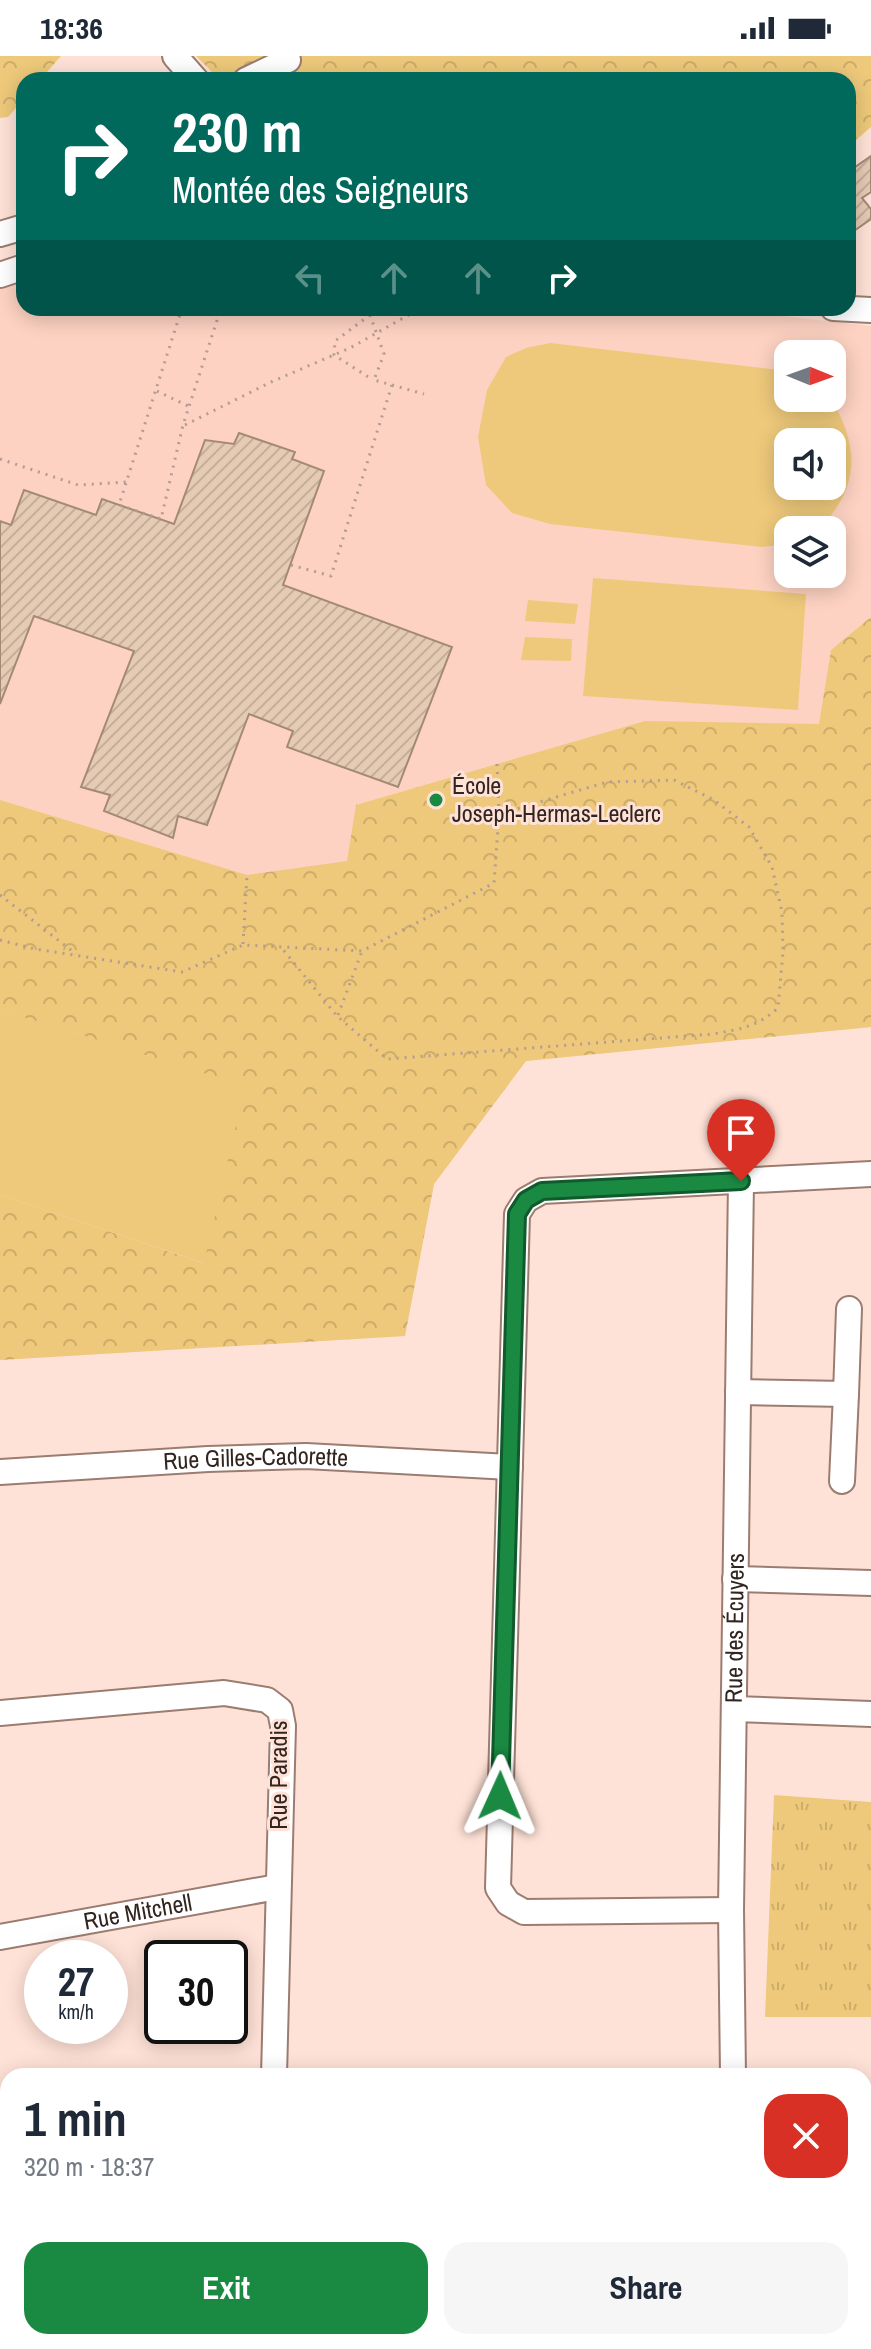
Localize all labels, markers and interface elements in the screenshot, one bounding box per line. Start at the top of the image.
text: 18:36 [40,8,103,48]
text: 230 m [172,94,302,169]
icon: right [40,104,144,208]
text: Montée des Seigneurs [172,166,469,214]
icon: left [288,256,332,300]
icon: ahead [372,256,416,300]
icon: ahead [456,256,500,300]
icon: right [540,256,584,300]
north arrow [774,340,846,412]
map controls [774,340,846,588]
button: sound [774,428,846,500]
button: layers [774,516,846,588]
place label: École Joseph-Hermas-Leclerc [452,769,661,829]
marker: École Joseph-Hermas-Leclerc [427,791,445,809]
pin [707,1099,775,1181]
icon: arrive [719,1111,763,1155]
street label: Rue Gilles-Cadorette [162,1439,349,1477]
street label: Rue des Écuyers [717,1553,751,1703]
street label: Rue Paradis [262,1720,294,1830]
position arrow [458,1754,542,1838]
street label: Rue Mitchell [81,1886,194,1937]
speed limit sign: 30 [144,1940,248,2044]
text: 27 [58,1955,94,2008]
text: km/h [58,1998,94,2025]
text: 1 min [24,2086,127,2151]
button: close [764,2094,848,2178]
text: 320 m · 18:37 [24,2149,154,2184]
button: Exit [24,2242,428,2334]
button: Share [444,2242,848,2334]

